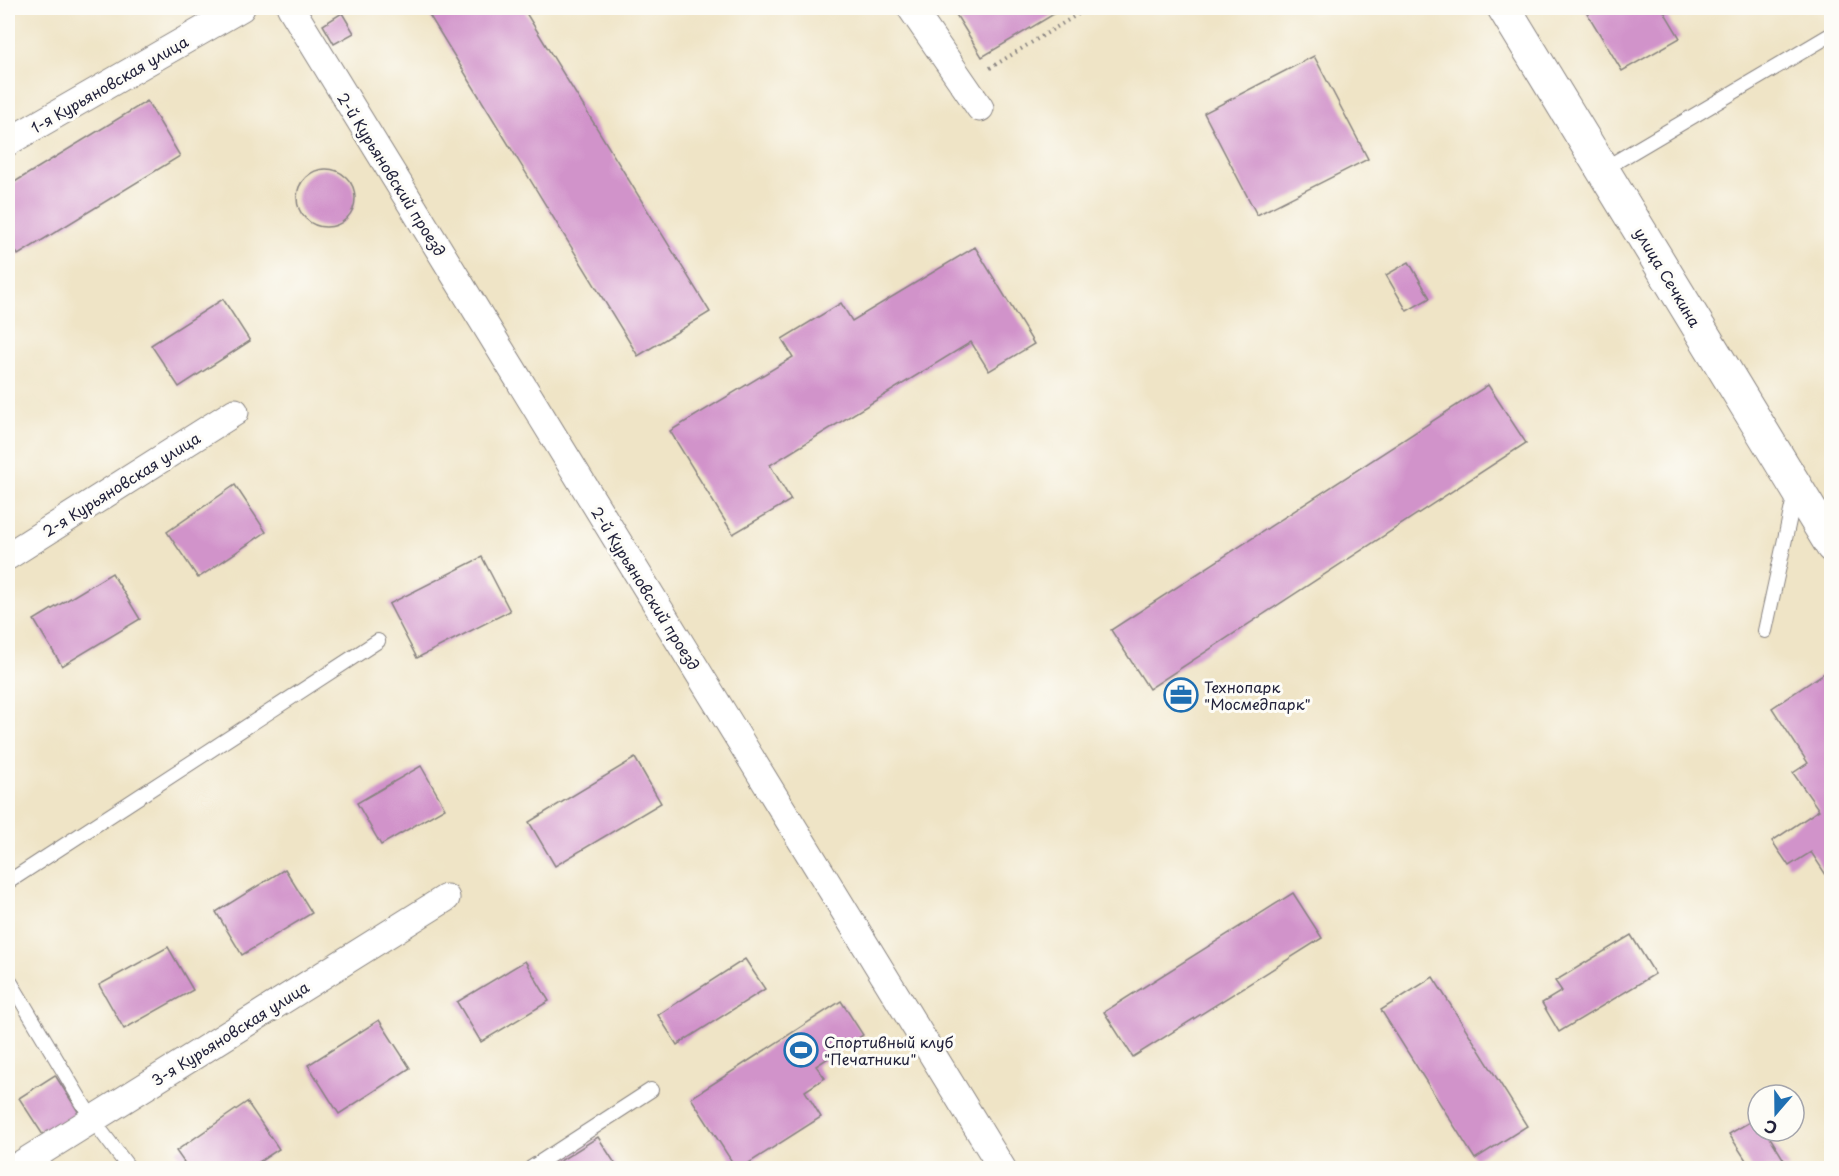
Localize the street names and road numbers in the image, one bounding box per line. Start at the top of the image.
street label: 1-я Курьяновская улица [26,29,193,139]
street label: 2-й Курьяновский проезд [332,88,452,260]
street label: улица Сечкина [1629,223,1707,332]
street label: 2-я Курьяновская улица [38,426,205,542]
street label: 2-й Курьяновский проезд [586,502,706,674]
street label: 3-я Курьяновская улица [147,975,314,1091]

